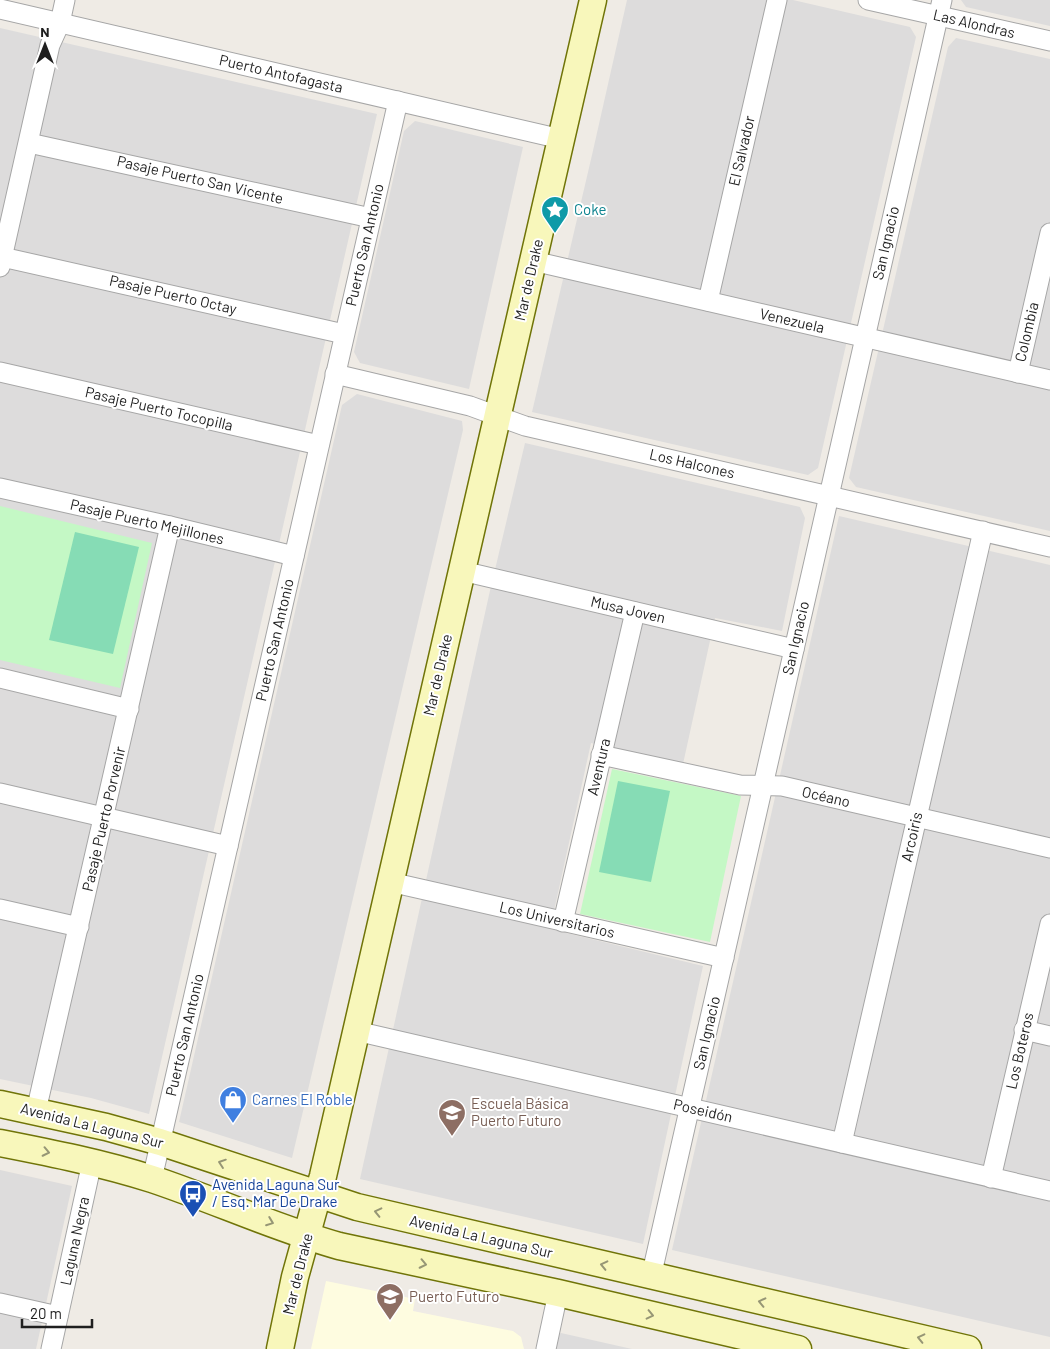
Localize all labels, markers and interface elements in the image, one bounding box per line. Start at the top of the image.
street label: Las Alondras [931,5,1017,41]
north arrow [20,20,70,70]
text: N [40,23,50,40]
street label: Puerto Antofagasta [218,50,345,96]
street label: El Salvador [724,113,758,188]
street label: Pasaje Puerto San Vicente [115,151,285,207]
street label: Puerto San Antonio [341,182,387,308]
place icon: Coke [540,195,570,234]
place label: Coke [574,200,607,218]
street label: San Ignacio [868,204,902,281]
street label: Mar de Drake [510,237,546,323]
street label: Pasaje Puerto Octay [108,271,239,317]
street label: Colombia [1010,300,1042,364]
street label: Venezuela [758,304,826,336]
street label: Pasaje Puerto Tocopilla [83,382,235,434]
street label: Los Halcones [648,444,737,482]
street label: Pasaje Puerto Mejillones [69,495,226,547]
street label: Puerto San Antonio [251,577,297,703]
street label: Musa Joven [589,592,667,626]
street label: San Ignacio [778,599,812,676]
street label: Mar de Drake [419,632,455,718]
street label: Aventura [583,736,613,797]
street label: Pasaje Puerto Porvenir [78,744,129,893]
street label: Océano [800,782,852,810]
street label: Arcoiris [897,810,926,864]
street label: Los Universitarios [498,897,617,941]
street label: Puerto San Antonio [161,972,207,1098]
street label: San Ignacio [689,994,723,1071]
street label: Los Boteros [1001,1011,1037,1091]
shop icon: Carnes El Roble [218,1085,248,1124]
place label: Carnes El Roble [252,1090,353,1108]
place label: Escuela Básica Puerto Futuro [471,1094,569,1129]
street label: Poseidón [672,1094,735,1126]
school or university icon: Escuela Básica Puerto Futuro [437,1098,467,1137]
street label: Avenida La Laguna Sur [19,1099,166,1152]
one-way arrow [41,1146,50,1157]
one-way arrow [219,1159,227,1169]
place label: Avenida Laguna Sur / Esq. Mar De Drake [212,1175,340,1210]
bus stop icon: Avenida Laguna Sur / Esq. Mar De Drake [178,1179,208,1218]
street label: Laguna Negra [56,1195,92,1287]
one-way arrow [373,1207,382,1218]
street label: Avenida La Laguna Sur [408,1211,555,1261]
one-way arrow [266,1217,274,1227]
street label: Mar de Drake [278,1231,316,1317]
one-way arrow [418,1258,427,1269]
one-way arrow [599,1260,608,1271]
school or university icon: Puerto Futuro [375,1282,405,1321]
place label: Puerto Futuro [409,1287,499,1305]
scale bar [22,1296,92,1328]
one-way arrow [758,1297,767,1308]
text: 20 m [30,1304,62,1322]
one-way arrow [645,1309,654,1320]
one-way arrow [916,1333,925,1344]

